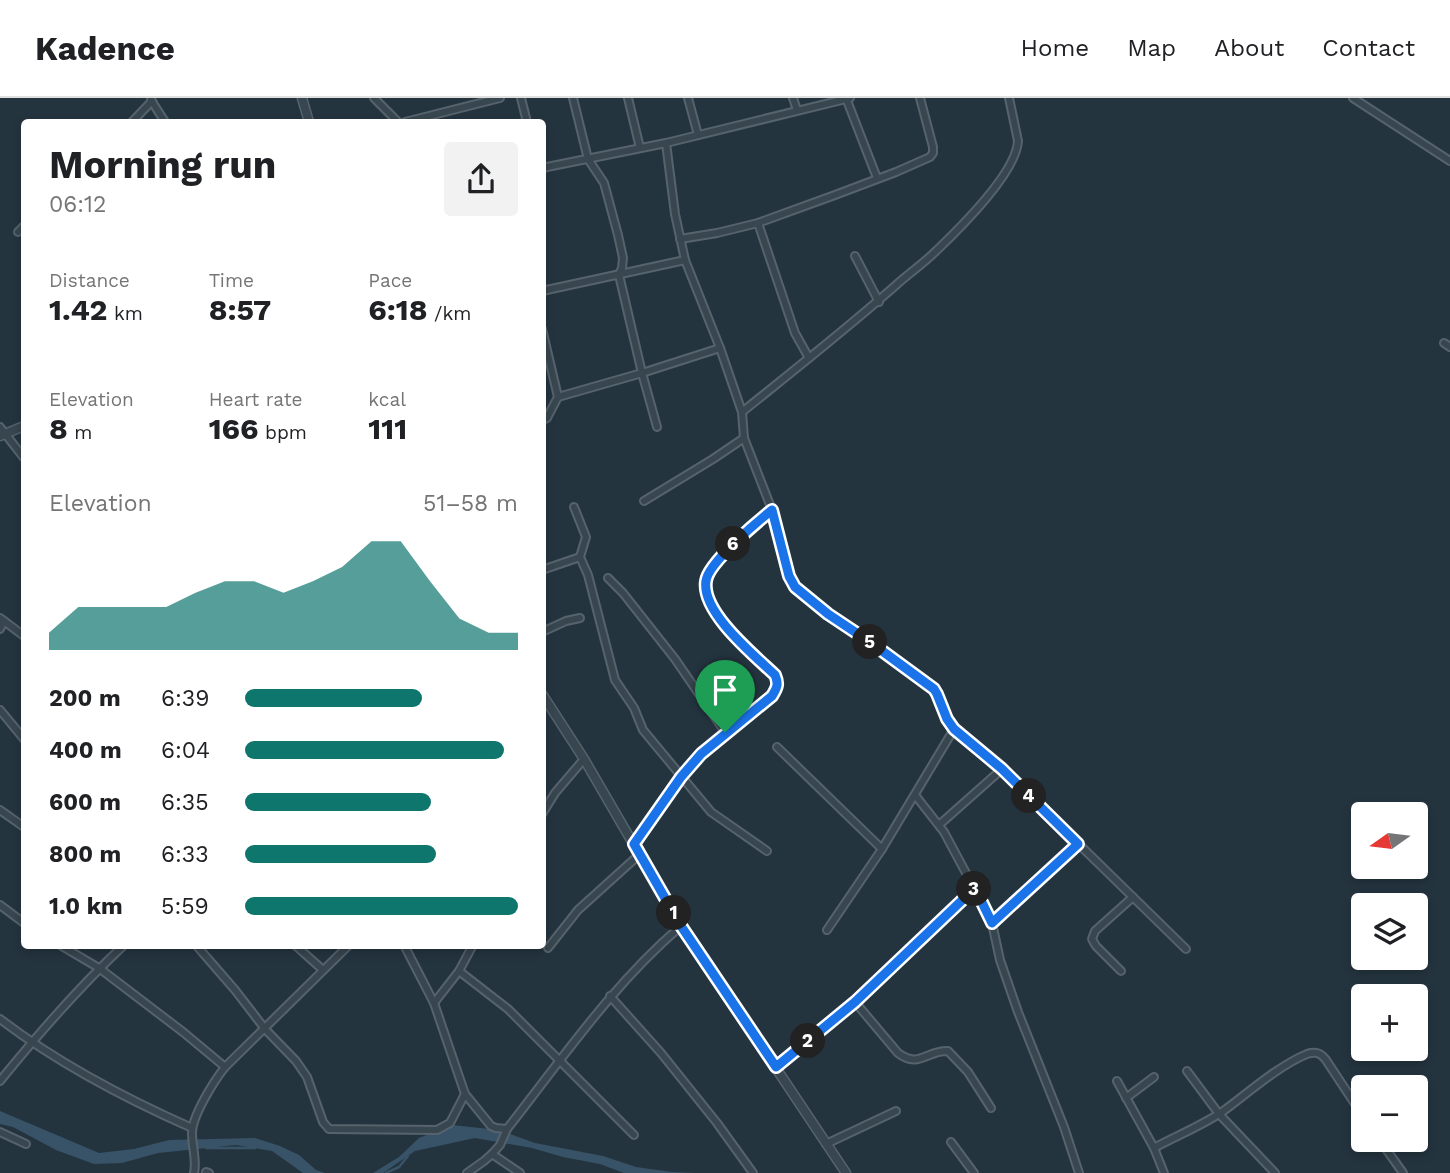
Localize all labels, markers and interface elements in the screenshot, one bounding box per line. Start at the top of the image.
text: Kadence [35,29,175,68]
text: Home [1021,34,1089,62]
text: Map [1127,34,1176,62]
text: About [1214,34,1284,62]
text: Contact [1322,34,1415,62]
button: share [444,142,518,216]
text: Morning run [49,143,276,187]
text: 06:12 [49,191,106,218]
text: Distance [49,269,130,292]
text: Time [209,269,254,292]
text: Pace [368,269,412,292]
text: 1.42 [49,292,107,327]
text: 8:57 [209,292,271,327]
text: 6:18 [368,292,428,327]
text: km [107,302,143,325]
text: /km [428,302,471,325]
text: Elevation [49,388,134,411]
text: Heart rate [209,388,303,411]
text: kcal [368,388,406,411]
text: 8 [49,411,68,446]
text: 166 [209,411,259,446]
text: 111 [368,411,407,446]
text: m [68,421,92,444]
text: bpm [259,421,307,444]
text: Elevation [49,490,152,517]
text: 51–58 m [423,490,518,517]
pin: 6 [716,526,750,562]
text: 6 [727,532,738,555]
pin: 5 [852,624,888,660]
text: 5 [864,630,875,653]
pin [695,660,755,732]
icon: arrive [706,671,744,709]
text: 200 m [49,685,121,712]
text: 6:39 [161,685,209,712]
text: 400 m [49,737,122,764]
text: 6:04 [161,737,210,764]
pin: 4 [1012,778,1046,814]
text: 4 [1022,784,1035,807]
text: 600 m [49,789,121,816]
text: 6:35 [161,789,209,816]
north arrow [1351,802,1428,878]
map controls [1351,802,1428,1152]
text: 800 m [49,841,121,868]
text: 6:33 [161,841,209,868]
pin: 3 [956,872,992,906]
text: 3 [968,877,979,900]
text: 1.0 km [49,893,123,920]
text: 5:59 [161,893,209,920]
button: layers [1351,893,1428,970]
pin: 1 [656,896,692,930]
text: 1 [669,901,678,924]
button: + [1351,984,1428,1061]
pin: 2 [790,1024,826,1058]
text: 2 [802,1029,813,1052]
button: − [1351,1075,1428,1152]

